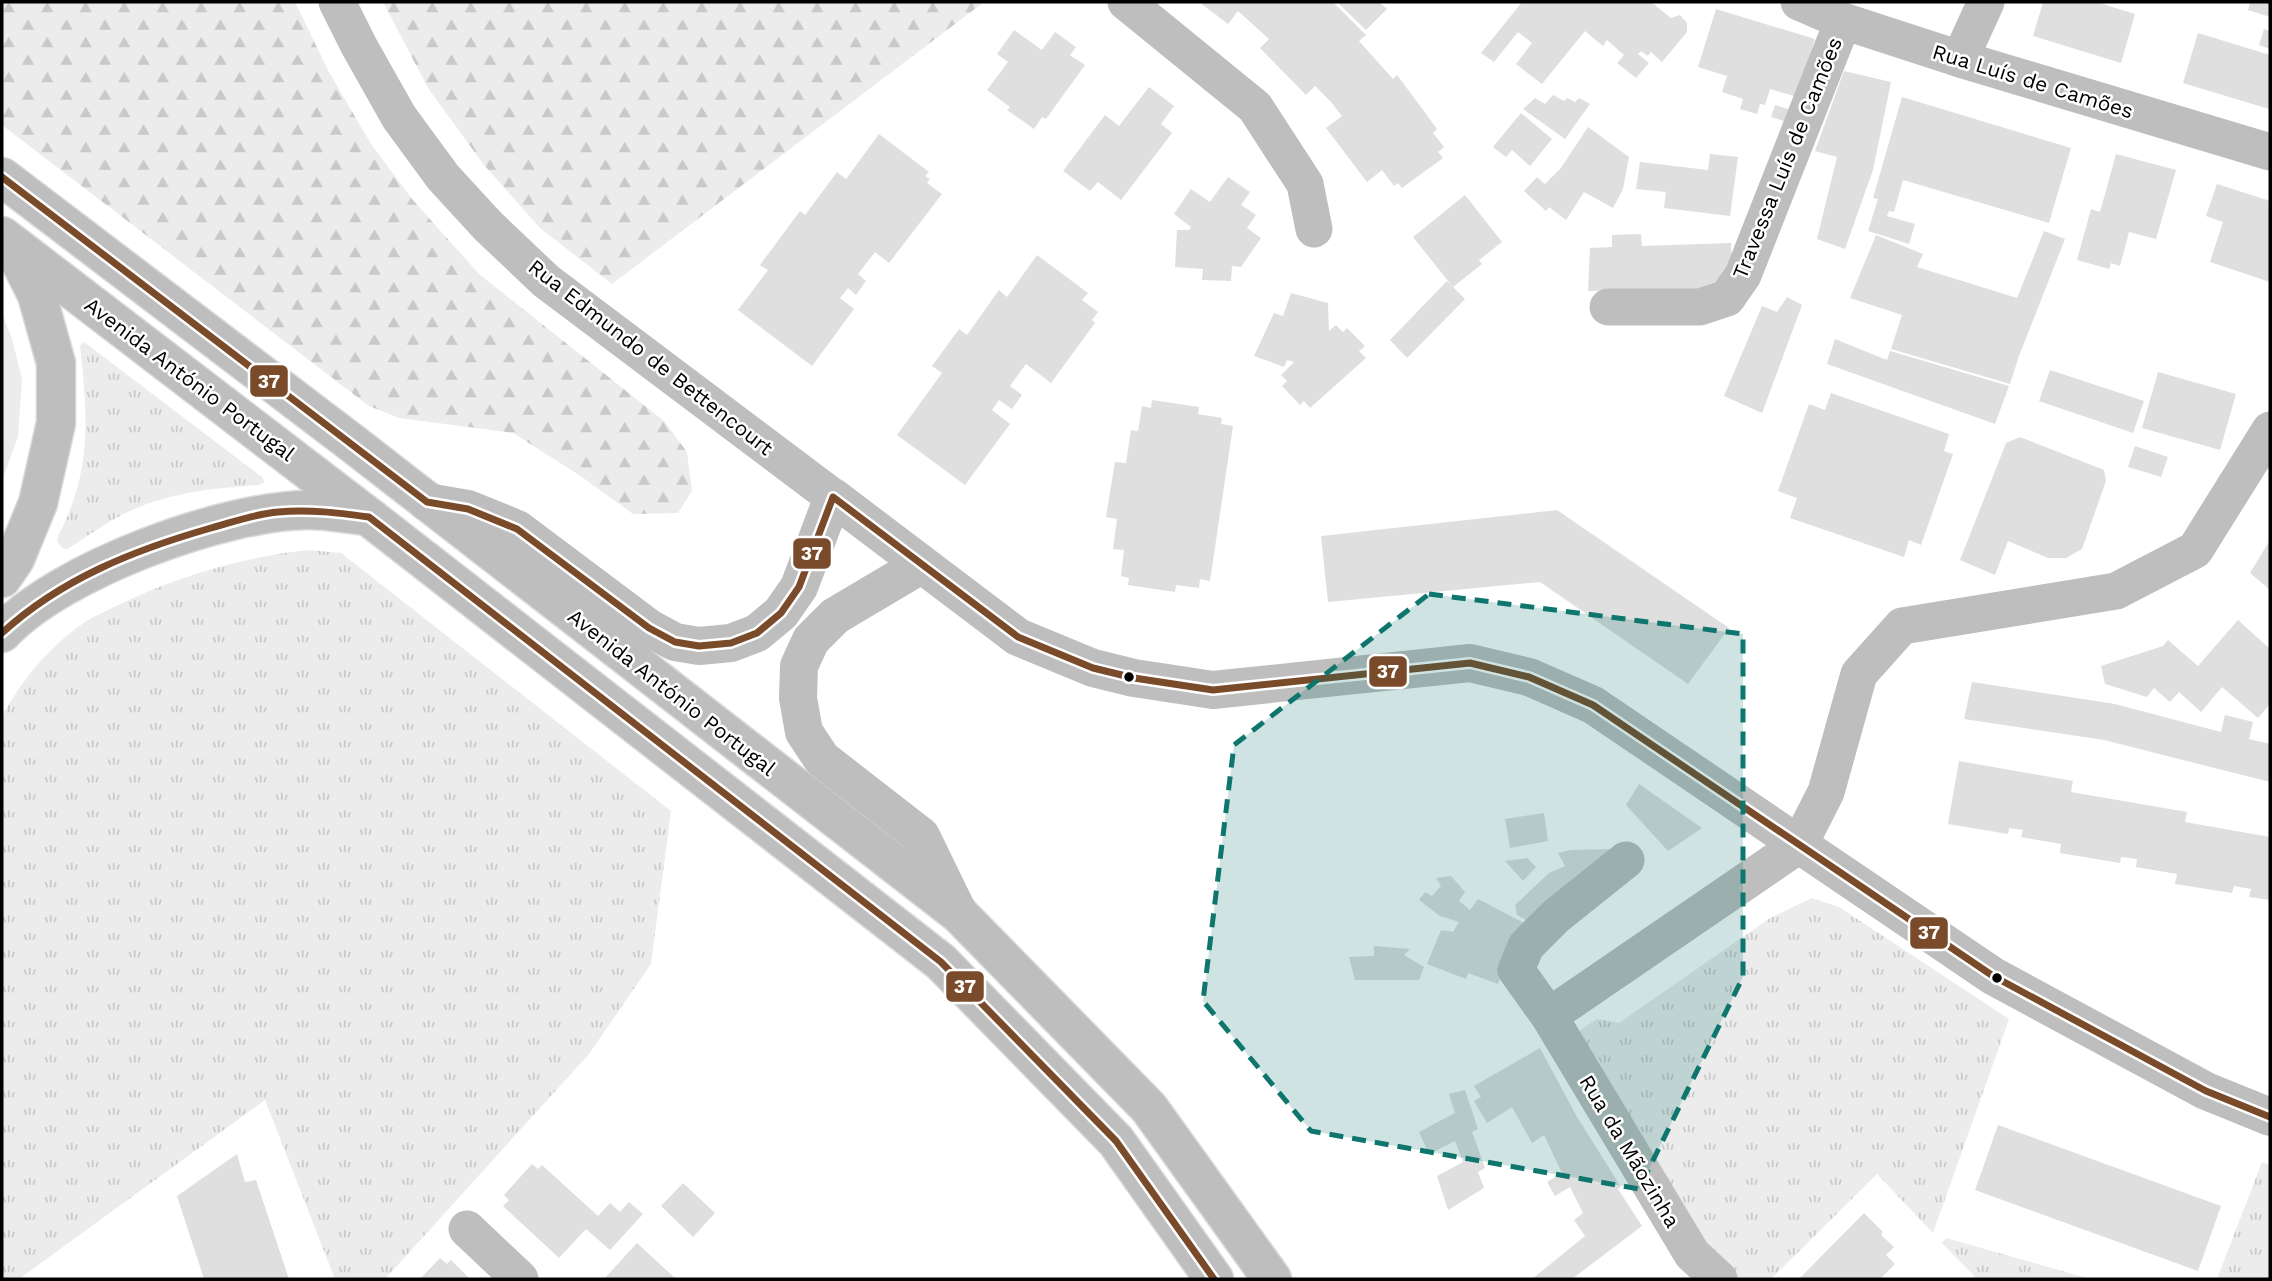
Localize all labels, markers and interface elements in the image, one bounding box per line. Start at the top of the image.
street label: Travessa Luís de Camões [1727,34,1847,282]
street label: Rua Luís de Camões [1929,39,2137,123]
street label: Rua Edmundo de Bettencourt [524,254,779,460]
street label: Avenida António Portugal [80,292,300,467]
line badge: 37 [249,364,289,398]
text: 37 [258,370,280,393]
line badge: 37 [792,537,832,570]
text: 37 [801,542,823,565]
street label: Avenida António Portugal [563,603,781,781]
line badge: 37 [1368,655,1408,688]
text: 37 [1377,660,1399,683]
unlabelled marker [1122,670,1136,684]
line badge: 37 [1909,916,1949,950]
text: 37 [1918,921,1940,944]
line badge: 37 [945,970,985,1003]
unlabelled marker [1990,971,2004,985]
text: 37 [954,975,976,998]
street label: Rua da Mãozinha [1575,1070,1686,1232]

